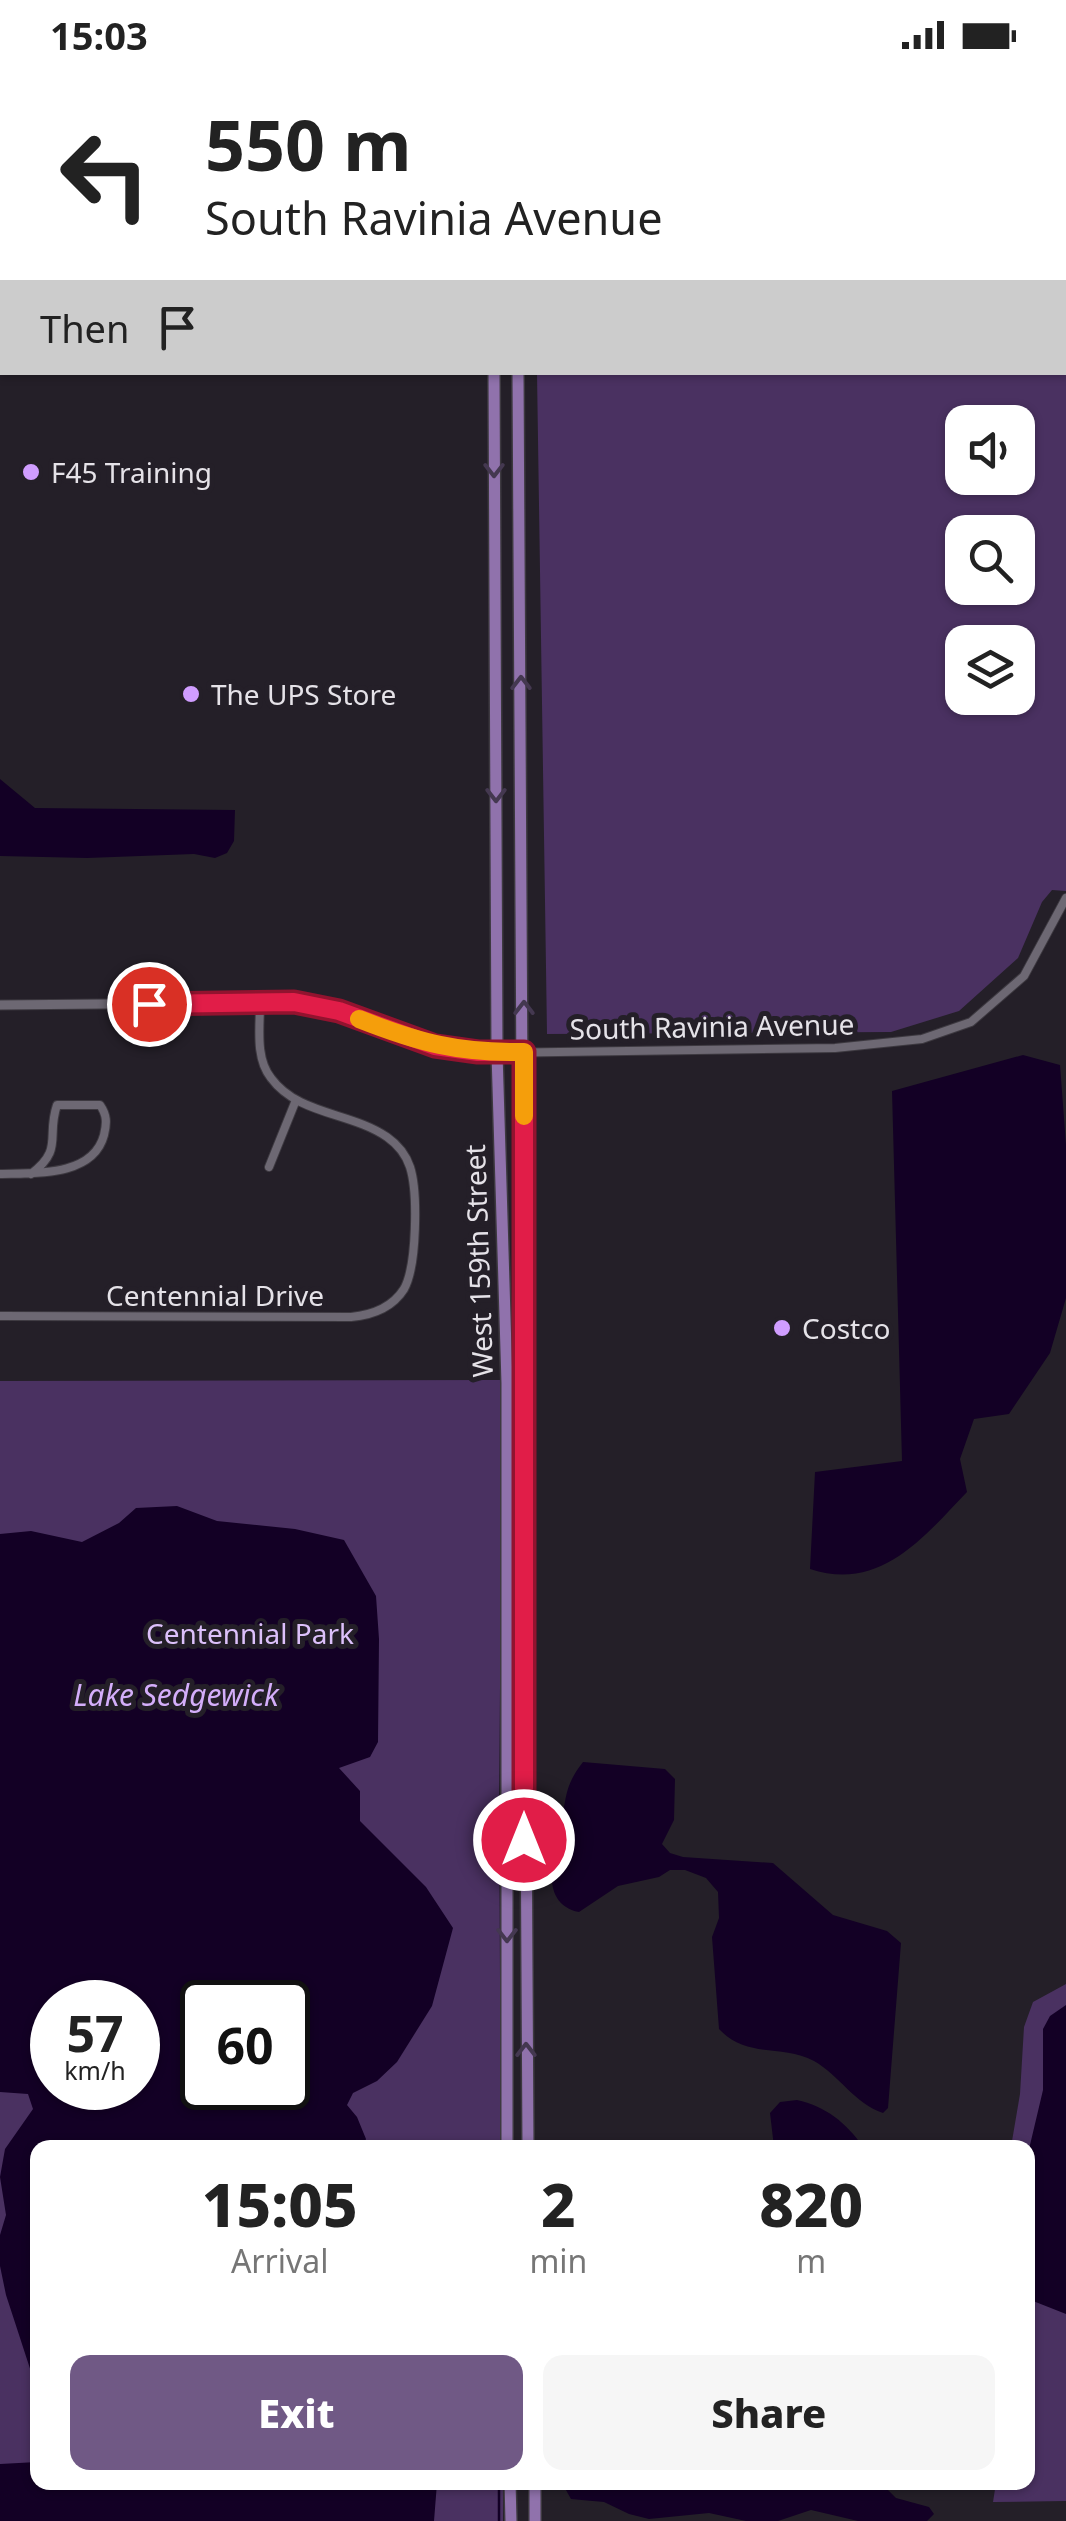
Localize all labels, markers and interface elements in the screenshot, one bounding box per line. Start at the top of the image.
text: 15:03 [50,9,148,61]
text: 550 m [205,96,412,192]
icon: left [40,110,170,240]
text: South Ravinia Avenue [205,187,663,248]
icon: arrive [150,300,205,355]
text: Then [40,302,130,354]
map controls [945,405,1035,715]
button: sound [945,405,1035,495]
place label: F45 Training [51,453,212,491]
marker: F45 Training [20,461,42,483]
one-way arrow [483,462,505,478]
button: search [945,515,1035,605]
button: layers [945,625,1035,715]
place label: The UPS Store [211,675,396,713]
one-way arrow [510,675,532,690]
marker: The UPS Store [180,683,202,705]
one-way arrow [485,788,507,803]
pin [107,962,192,1047]
icon: arrive [122,977,177,1032]
one-way arrow [513,1000,534,1016]
street label: South Ravinia Avenue [569,1005,855,1047]
street label: West 159th Street [455,1144,501,1378]
street label: Centennial Drive [106,1276,324,1314]
place label: Costco [802,1309,891,1347]
marker: Costco [771,1317,793,1339]
park label: Centennial Park [146,1614,354,1652]
water label: Lake Sedgewick [73,1674,280,1715]
position arrow [472,1788,576,1892]
one-way arrow [496,1928,518,1944]
speed limit sign: 60 [180,1980,310,2110]
text: 57 [66,1999,124,2067]
one-way arrow [515,2042,537,2058]
text: km/h [64,2053,126,2087]
text: 15:05 [202,2163,358,2245]
text: 2 [541,2163,576,2245]
text: 820 [759,2163,863,2245]
text: Arrival [231,2239,329,2282]
text: min [529,2239,587,2282]
text: m [796,2239,826,2282]
button: Exit [70,2355,523,2470]
button: Share [543,2355,995,2470]

